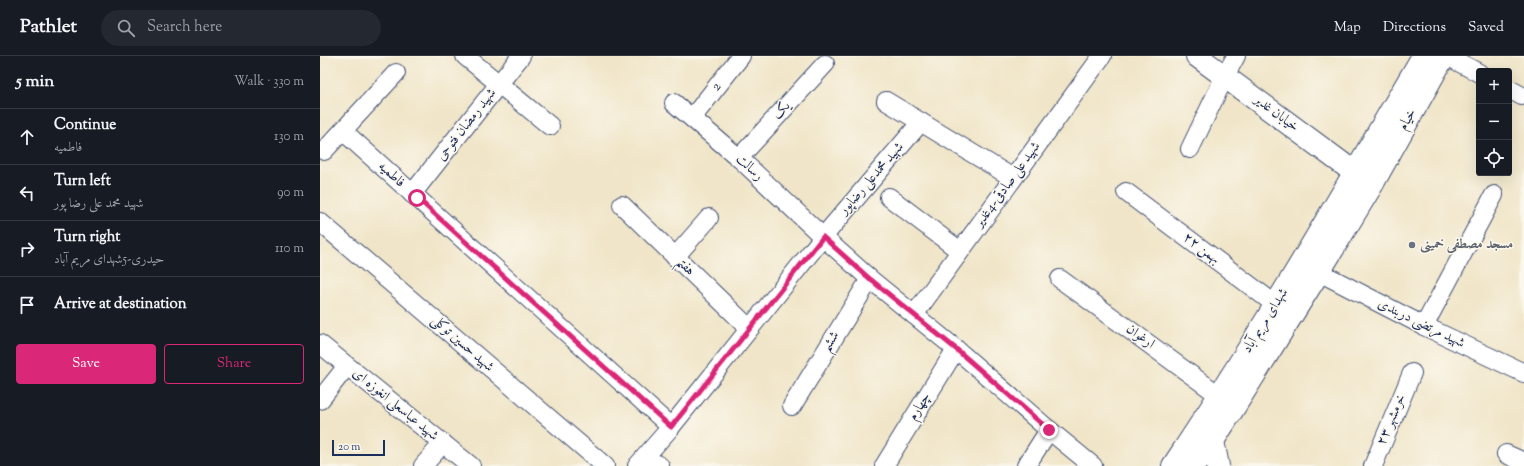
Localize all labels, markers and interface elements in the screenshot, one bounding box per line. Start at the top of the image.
search box [101,10,381,46]
text: Pathlet [20,14,77,41]
icon: search [115,17,137,39]
text: Search here [147,17,222,38]
text: Map [1334,18,1361,38]
text: Directions [1383,18,1446,38]
text: Saved [1468,18,1504,38]
map controls [1476,68,1512,176]
button: + [1476,68,1512,104]
text: 5 min [16,70,54,94]
text: Walk · 330 m [234,73,304,91]
street label: 2 [707,78,727,96]
street label: شهید رمضان فتوحی [432,84,502,166]
street label: خیابان غدیر [1248,89,1303,137]
street label: یک [768,96,797,125]
button: − [1476,104,1512,140]
street label: خیام [1394,105,1423,135]
text: Continue [54,115,116,136]
icon: ahead [16,126,38,148]
text: 130 m [274,128,304,146]
street label: شهید محمدعلی رضاپور [833,138,909,221]
street label: شهید علی صادقی-4غدیر [969,138,1046,234]
text: فاطمیه [54,139,82,157]
button: locate [1476,140,1512,176]
street label: رسالت [731,150,767,186]
street label: فاطمیه [373,157,409,193]
text: Turn left [54,171,111,192]
icon: left [16,182,38,204]
text: 90 m [277,184,304,202]
route start [408,189,426,207]
text: شهید محمد علی رضا پور [54,195,144,213]
text: Turn right [54,227,120,248]
street label: ۲۲ بهمن [1178,228,1224,270]
place label: مسجد مصطفی خمینی [1420,235,1513,255]
icon: right [16,238,38,260]
text: 110 m [275,240,304,258]
marker: مسجد مصطفی خمینی [1407,240,1417,250]
text: حیدری-5شهدای مریم آباد [54,251,164,269]
street label: هفتم [670,253,699,282]
street label: شهدای مریم آباد [1238,284,1295,358]
icon: arrive [16,294,38,316]
text: Arrive at destination [54,294,187,315]
street label: شهید مرتضی دربندی [1374,294,1468,354]
street label: شهید حسین توکلی [426,311,498,377]
street label: ارغوان [1122,320,1158,354]
street label: ششم [817,328,847,357]
button: Save [16,344,156,384]
button: Share [164,344,304,384]
street label: شهید عباسعلی انغوزه ای [348,364,443,446]
street label: چهارم [904,389,937,425]
street label: خرمشهر ۲۳ [1372,391,1412,449]
route end [1040,421,1058,439]
scale bar [332,438,385,457]
text: 20 m [338,439,360,455]

